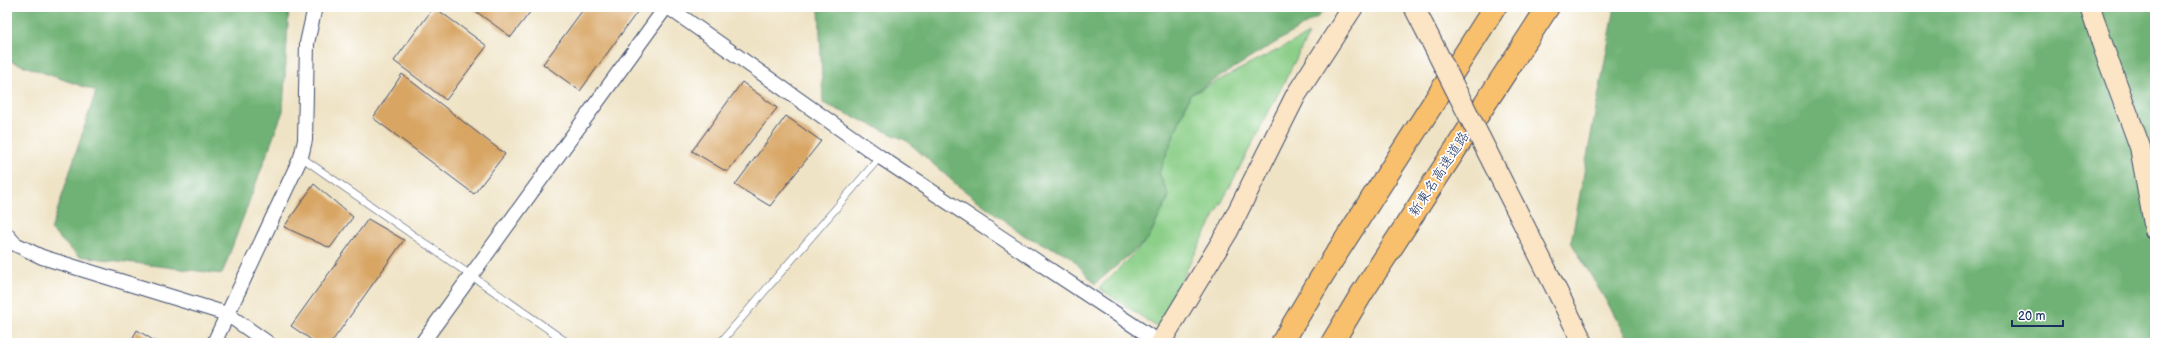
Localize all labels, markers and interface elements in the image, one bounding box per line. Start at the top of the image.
street label: 新東名高速道路 [1405,128,1473,220]
scale bar [2012,302,2063,328]
text: 20 m [2018,309,2045,324]

